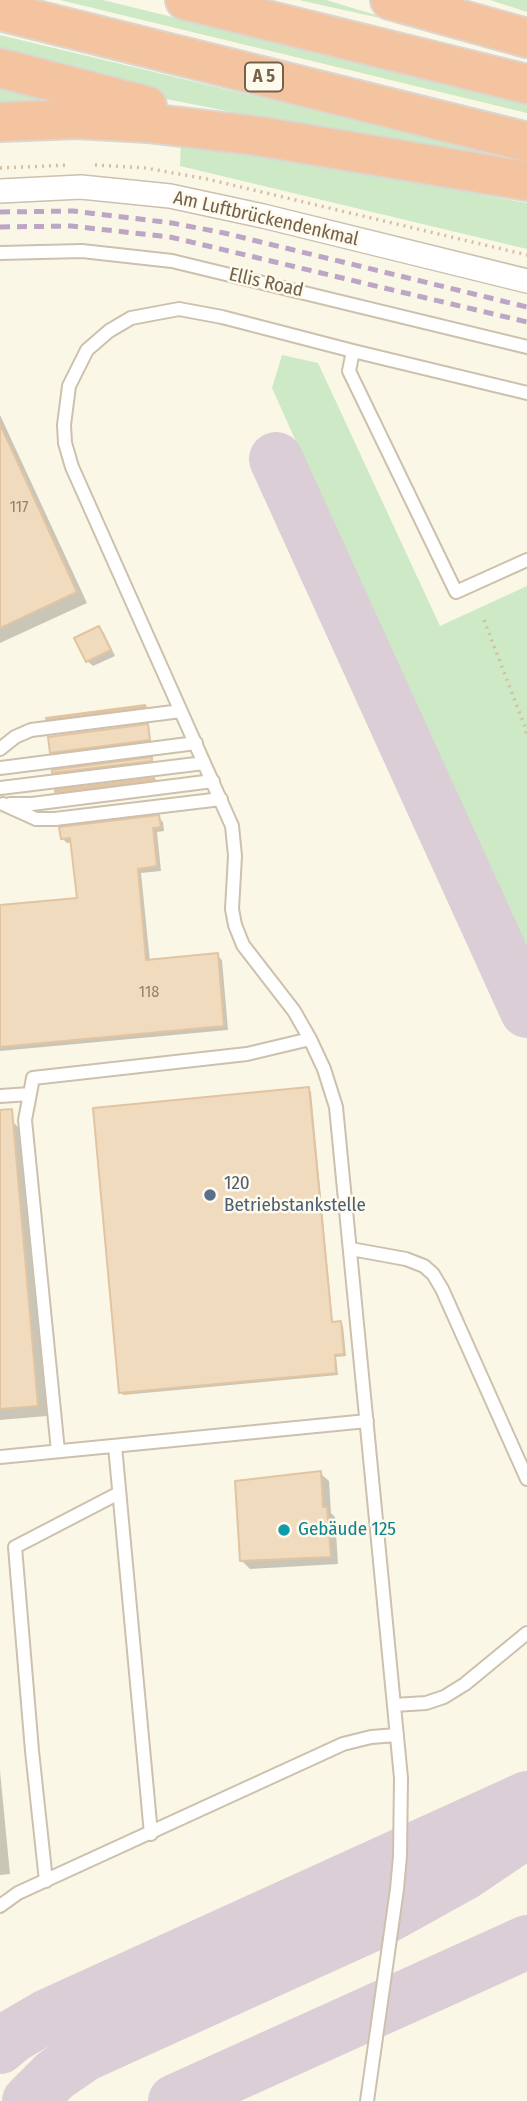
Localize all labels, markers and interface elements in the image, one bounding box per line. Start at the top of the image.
road number: A 5 [245,62,283,92]
street label: Am Luftbrückendenkmal [171,187,361,251]
street label: Ellis Road [227,263,305,303]
house number: 117 [10,498,28,518]
house number: 118 [139,983,159,1003]
place label: 120 Betriebstankstelle [224,1173,366,1217]
marker: 120 Betriebstankstelle [202,1187,218,1203]
place label: Gebäude 125 [298,1519,396,1541]
marker: Gebäude 125 [276,1522,292,1538]

